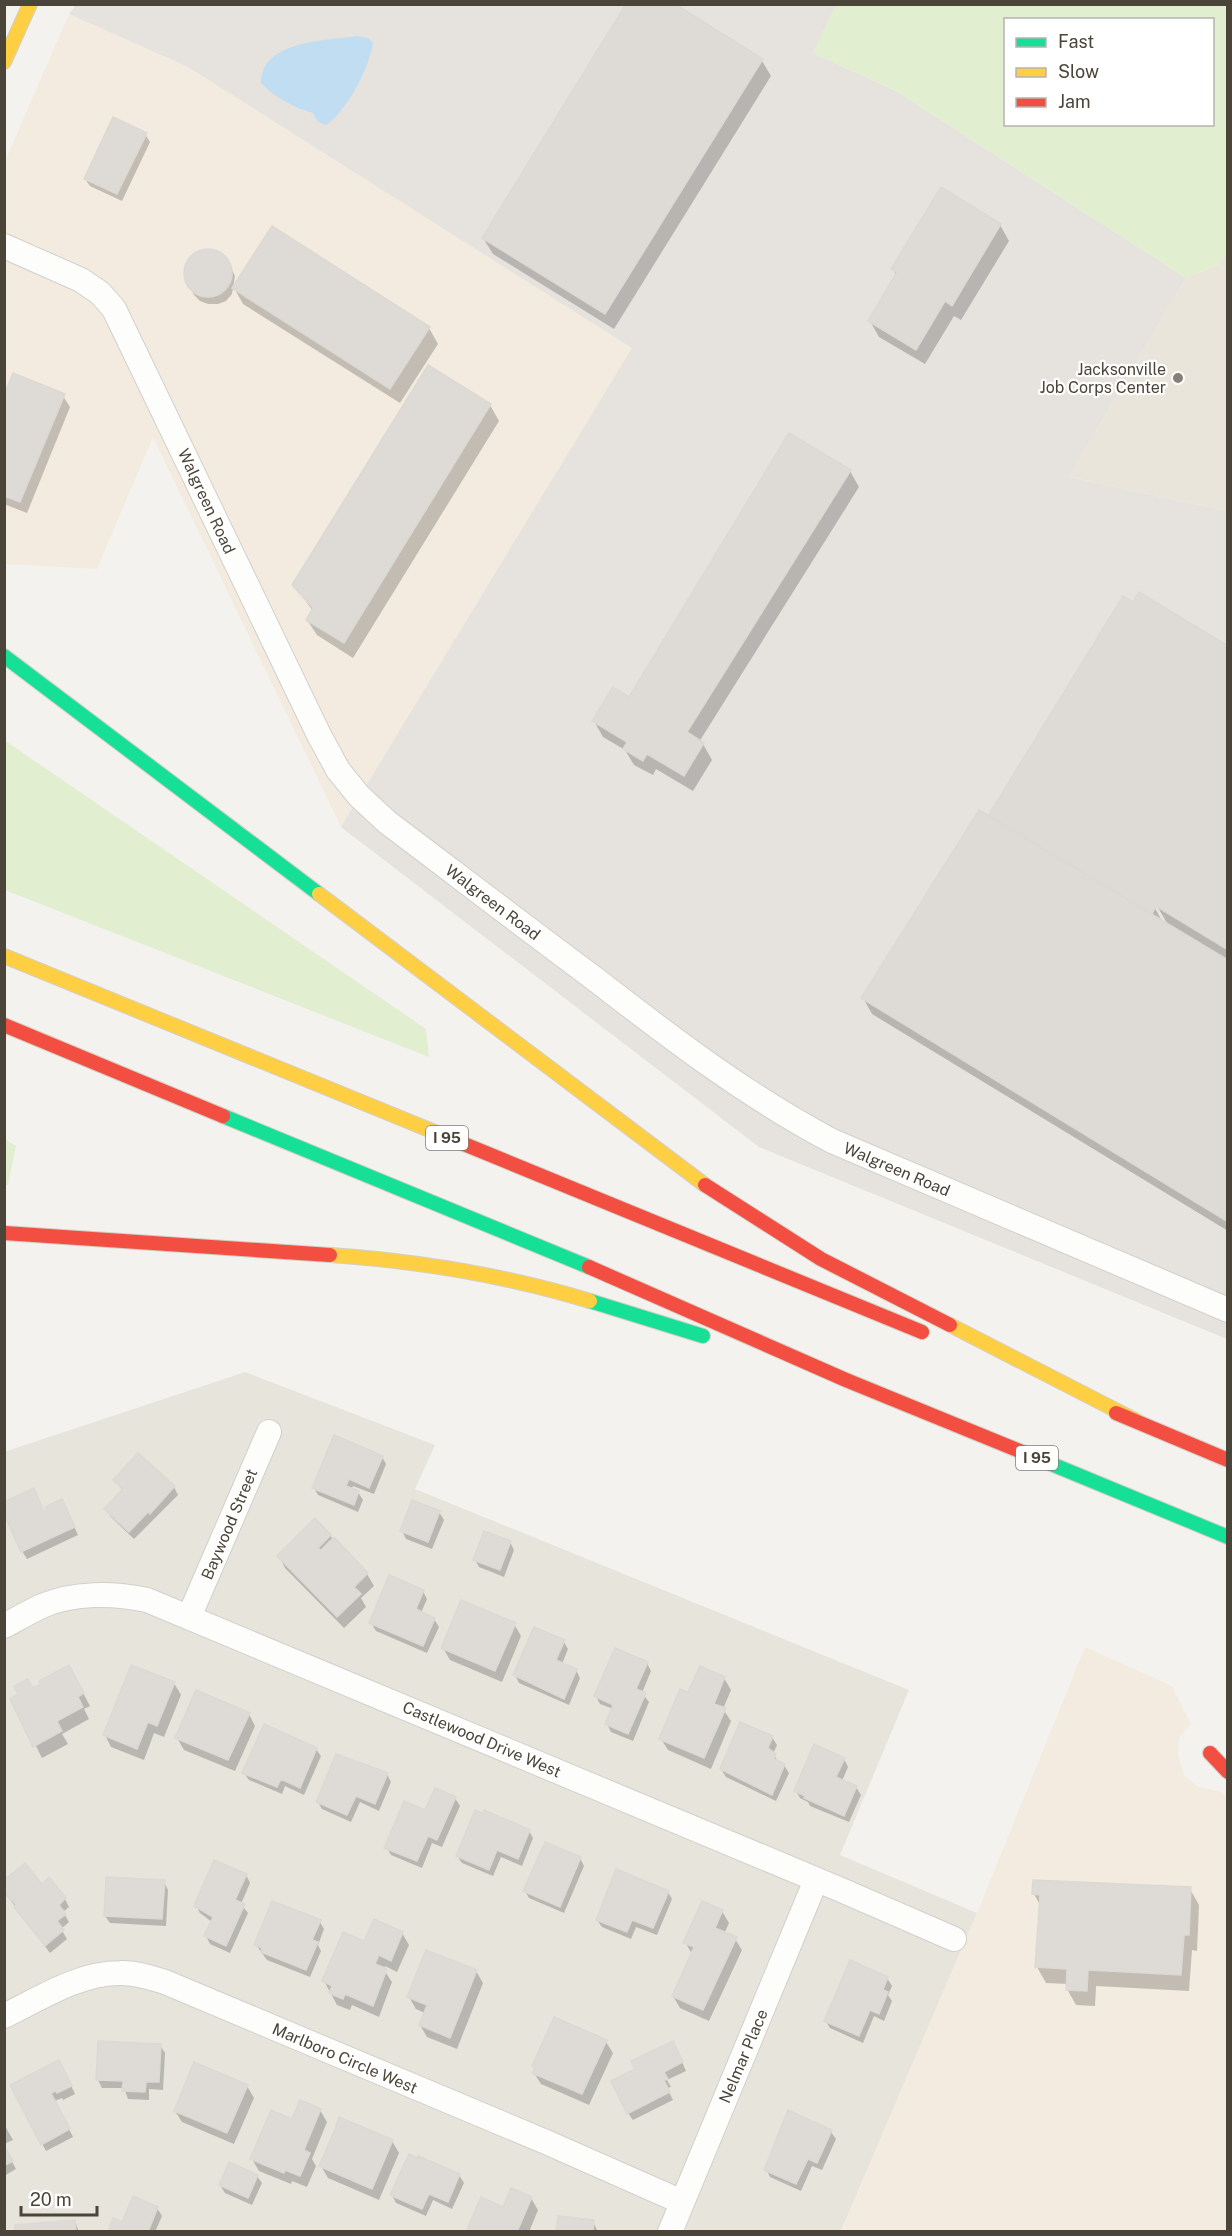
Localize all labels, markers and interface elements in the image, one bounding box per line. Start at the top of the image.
legend [1004,18,1214,126]
text: Fast [1058,31,1094,52]
text: Slow [1058,61,1099,82]
text: Jam [1058,91,1091,112]
place label: Jacksonville Job Corps Center [1039,360,1166,397]
marker: Jacksonville Job Corps Center [1171,371,1185,385]
street label: Walgreen Road [174,446,239,557]
street label: Walgreen Road [442,861,544,944]
road number: I 95 [426,1126,468,1150]
street label: Walgreen Road [841,1139,953,1200]
road number: I 95 [1016,1446,1058,1470]
street label: Baywood Street [198,1466,261,1583]
street label: Castlewood Drive West [400,1697,564,1782]
street label: Nelmar Place [715,2006,772,2106]
street label: Marlboro Circle West [269,2019,420,2098]
scale bar [21,2179,98,2217]
text: 20 m [30,2189,72,2210]

